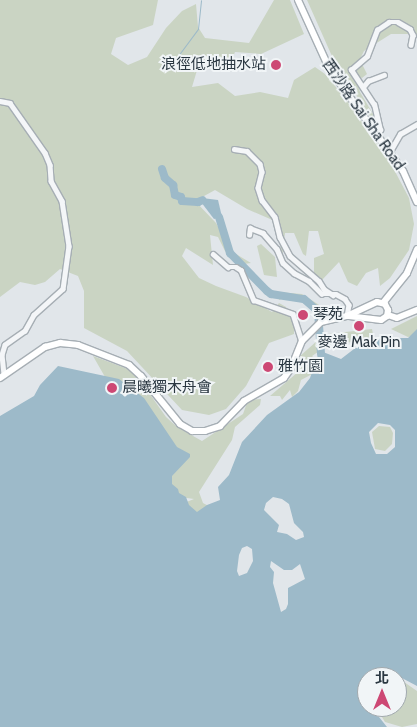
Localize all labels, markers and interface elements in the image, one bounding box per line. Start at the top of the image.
place label: 浪徑低地抽水站 [161,56,266,74]
street label: 西沙路 Sai Sha Road [318,56,408,174]
marker: 浪徑低地抽水站 [270,59,282,71]
place label: 琴苑 [313,306,343,324]
marker: 琴苑 [297,309,309,321]
marker: 麥邊 Mak Pin [353,320,365,332]
place label: 麥邊 Mak Pin [318,334,400,352]
place label: 雅竹園 [278,358,323,376]
marker: 雅竹園 [262,361,274,373]
place label: 晨曦獨木舟會 [122,379,212,397]
marker: 晨曦獨木舟會 [106,382,118,394]
north arrow [357,667,407,717]
text: 北 [375,669,389,687]

